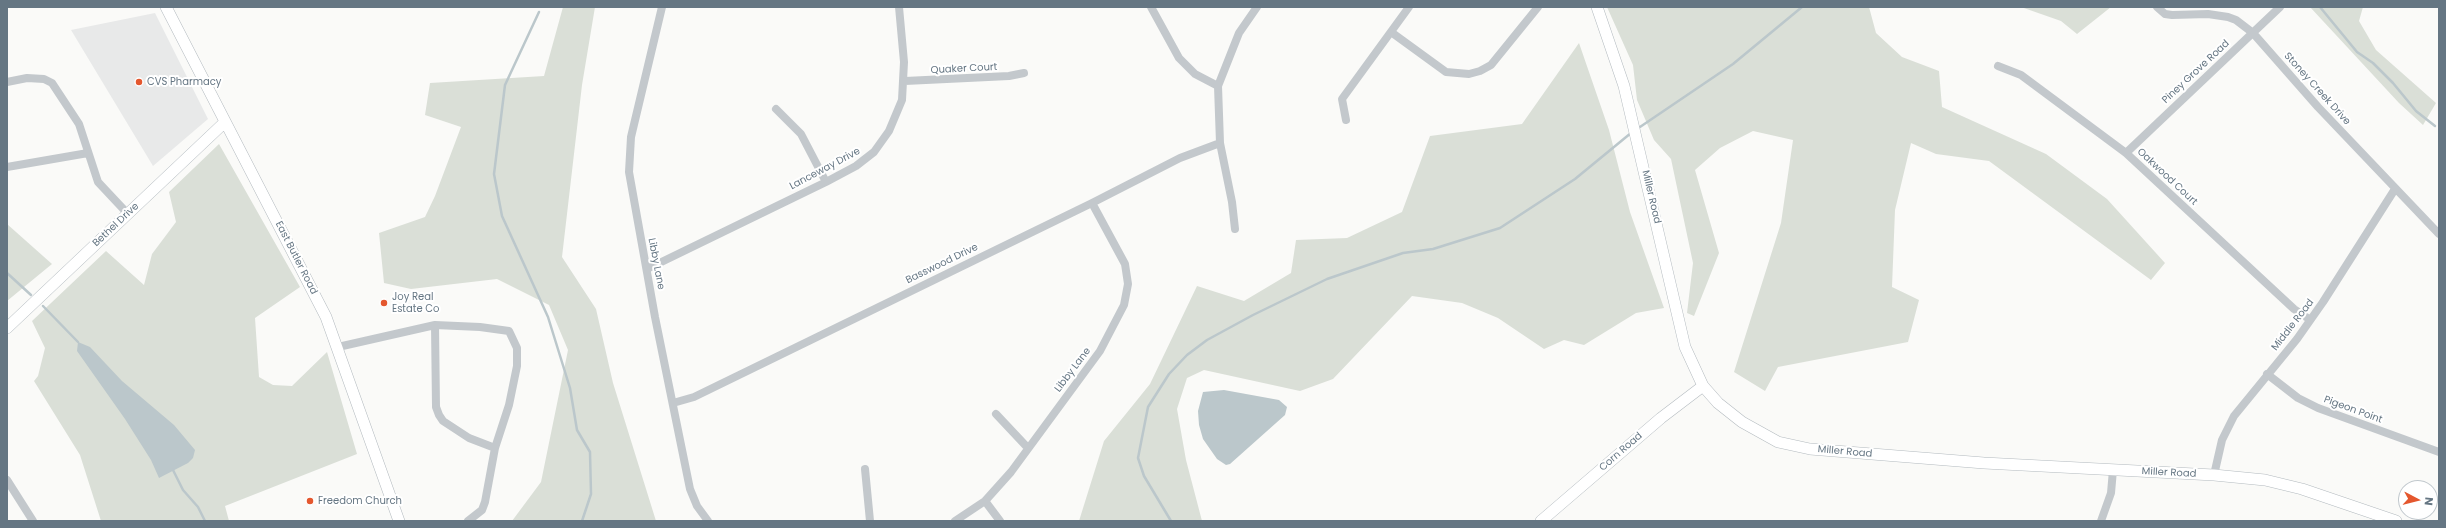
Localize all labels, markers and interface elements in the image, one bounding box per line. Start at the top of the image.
street label: Piney Grove Road [2160,38,2232,106]
street label: Stoney Creek Drive [2281,50,2353,128]
street label: Quaker Court [930,61,998,77]
place label: CVS Pharmacy [147,76,221,88]
marker: CVS Pharmacy [134,77,144,87]
street label: Lanceway Drive [788,145,862,193]
street label: Oakwood Court [2134,146,2200,208]
street label: Miller Road [1639,169,1663,225]
street label: Bethel Drive [90,201,142,249]
street label: East Butler Road [272,219,320,297]
street label: Libby Lane [645,237,667,291]
street label: Basswood Drive [904,241,980,287]
place label: Joy Real Estate Co [392,291,439,314]
street label: Middle Road [2269,297,2317,353]
marker: Joy Real Estate Co [379,298,389,308]
street label: Libby Lane [1052,346,1094,394]
street label: Pigeon Point [2322,394,2384,426]
street label: Corn Road [1597,430,1645,474]
street label: Miller Road [1817,444,1873,460]
street label: Miller Road [2141,466,2197,480]
north arrow [2398,480,2438,520]
place label: Freedom Church [318,495,402,507]
marker: Freedom Church [305,496,315,506]
text: N [2420,496,2437,506]

